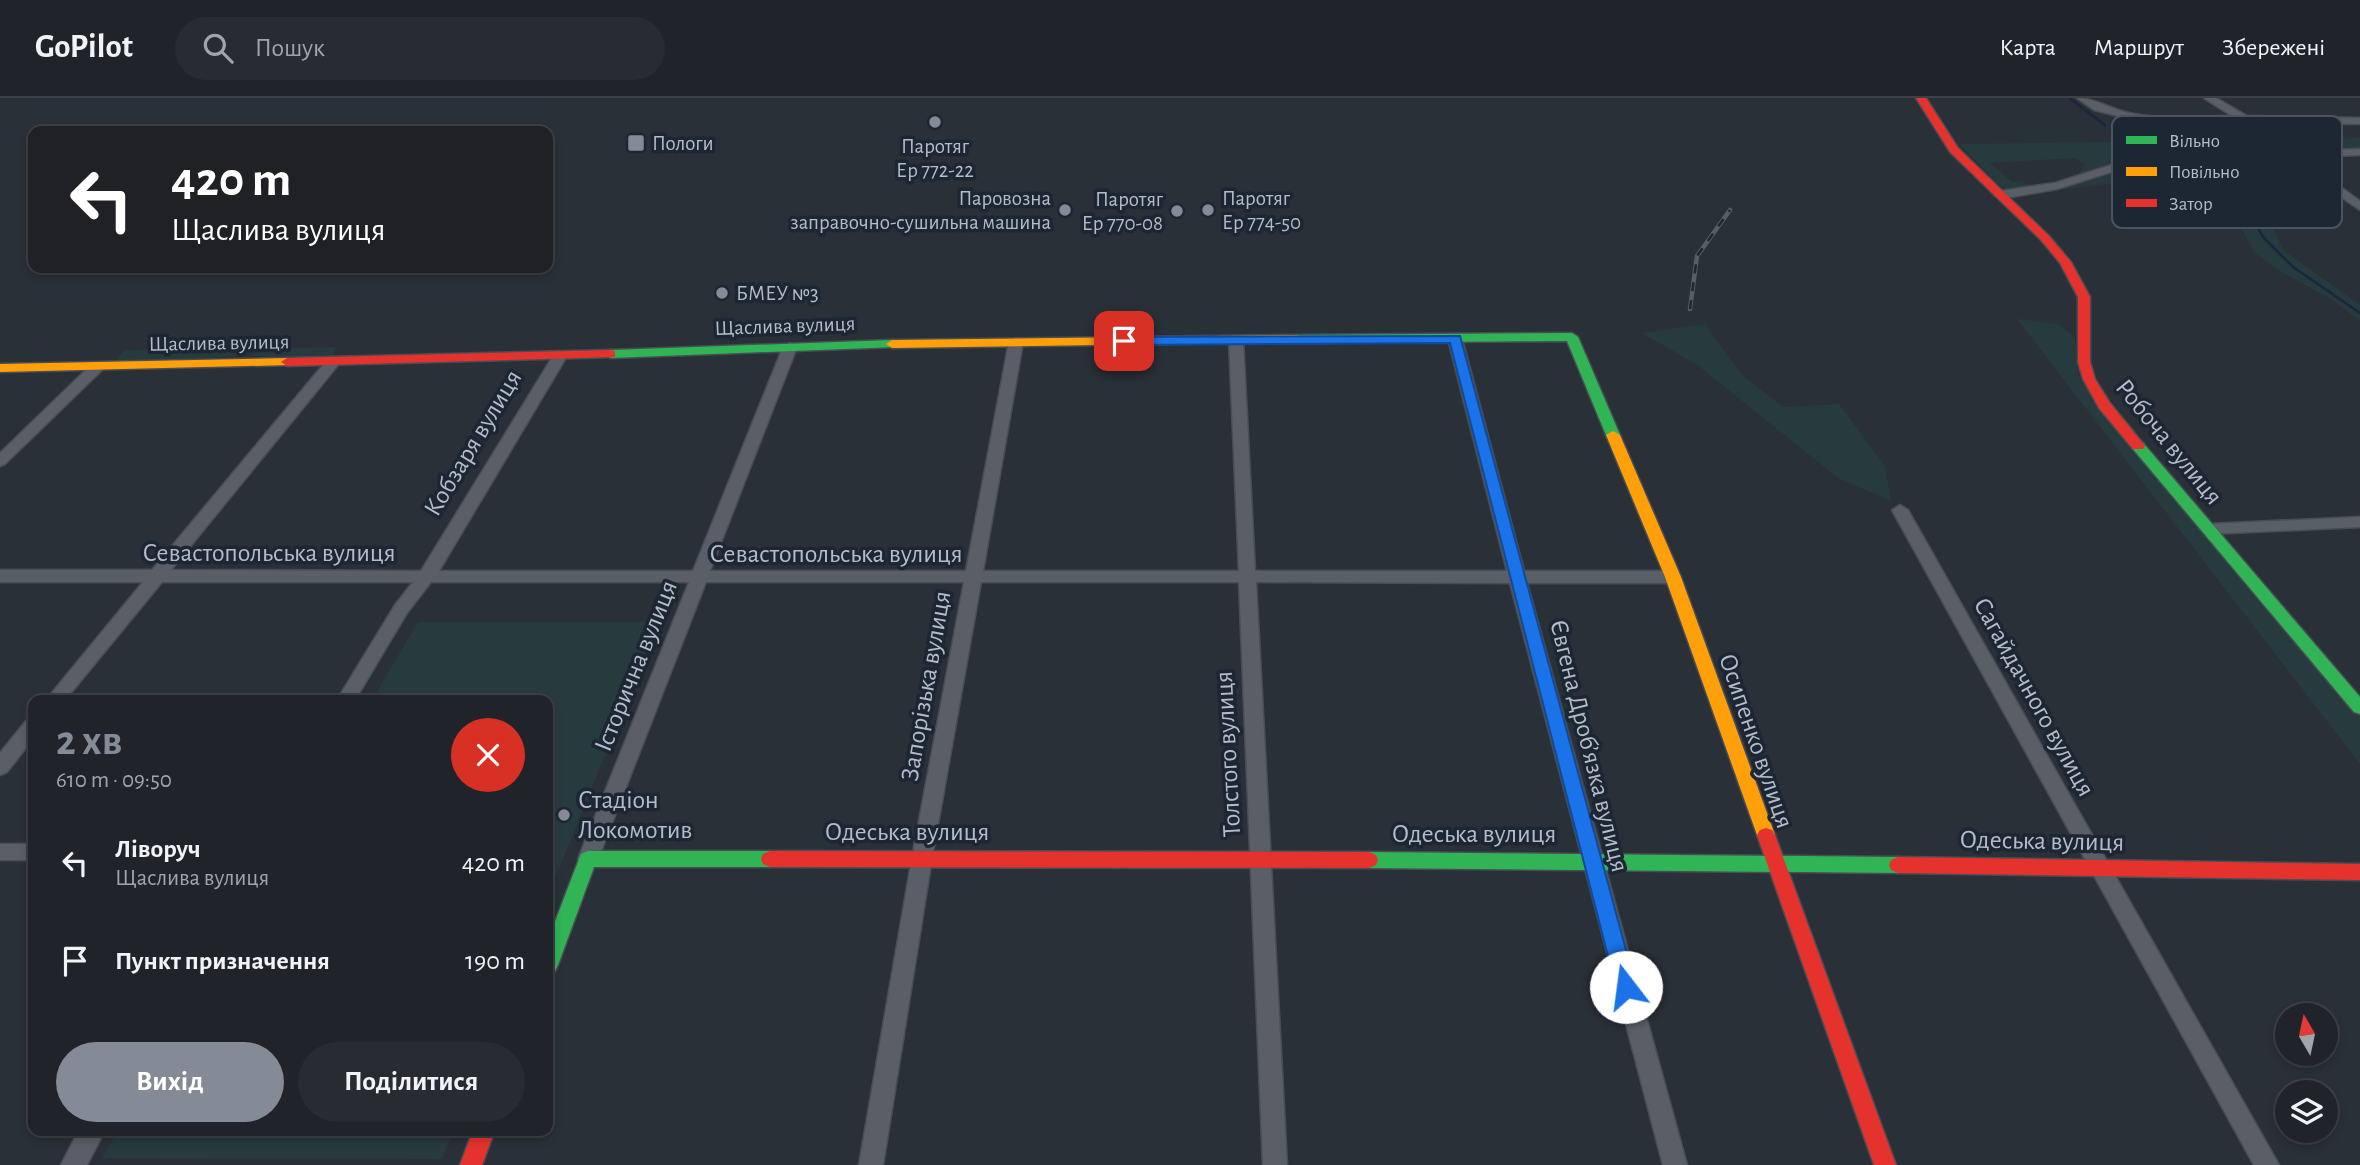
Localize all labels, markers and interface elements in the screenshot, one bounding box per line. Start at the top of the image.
search box [175,17,665,80]
icon: search [199,29,237,67]
text: GoPilot [35,31,133,64]
text: Пошук [255,35,325,61]
text: Карта [2000,36,2056,60]
text: Маршрут [2094,36,2184,60]
text: Збережені [2222,36,2325,60]
marker: Паротяг Ер 772-22 [927,114,943,130]
legend [2112,116,2342,228]
text: Вільно [2169,132,2220,151]
marker: Пологи [626,133,646,153]
place label: Пологи [652,133,714,154]
place label: Паротяг Ер 772-22 [896,136,974,181]
icon: left [56,154,147,245]
text: 420 m [171,156,291,205]
text: Повільно [2169,163,2239,182]
place label: Паровозна заправочно-сушильна машина [790,188,1051,233]
place label: Паротяг Ер 774-50 [1222,188,1301,233]
place label: Паротяг Ер 770-08 [1082,189,1164,234]
text: Затор [2169,195,2213,214]
marker: Паровозна заправочно-сушильна машина [1057,202,1073,218]
marker: Паротяг Ер 774-50 [1200,202,1216,218]
marker: Паротяг Ер 770-08 [1169,203,1185,219]
text: Щаслива вулиця [171,214,386,246]
place label: БМЕУ №3 [736,283,819,304]
marker: БМЕУ №3 [714,285,730,301]
pin [1094,311,1154,371]
street label: Щаслива вулиця [714,313,856,339]
icon: arrive [1105,322,1143,360]
street label: Щаслива вулиця [148,331,290,355]
street label: Кобзаря вулиця [419,366,527,520]
street label: Робоча вулиця [2111,374,2227,510]
street label: Севастопольська вулиця [142,540,396,566]
street label: Севастопольська вулиця [709,541,963,567]
street label: Історична вулиця [590,577,682,755]
street label: Запорізька вулиця [896,589,956,783]
street label: Сагайдачного вулиця [1969,593,2099,801]
street label: Євгена Дроб’язка вулиця [1545,617,1633,875]
street label: Осипенко вулиця [1714,650,1798,832]
street label: Толстого вулиця [1211,670,1245,838]
button: close [451,718,525,792]
text: 2 хв [56,720,122,762]
text: 610 m · 09:50 [56,769,172,792]
place label: Стадіон Локомотив [578,787,692,843]
marker: Стадіон Локомотив [556,807,572,823]
street label: Одеська вулиця [825,819,989,845]
street label: Одеська вулиця [1392,821,1556,847]
street label: Одеська вулиця [1959,827,2125,855]
text: Ліворуч [115,836,201,862]
icon: left [56,844,94,882]
text: 420 m [462,850,525,876]
text: Щаслива вулиця [115,867,269,890]
icon: arrive [56,942,94,980]
text: Пункт призначення [115,948,330,974]
text: 190 m [465,948,525,974]
position arrow [1589,950,1663,1024]
north arrow [2275,1003,2338,1066]
map controls [2275,1003,2338,1143]
button: Вихід [56,1042,284,1122]
button: Поділитися [298,1042,525,1122]
button: layers [2275,1080,2338,1143]

